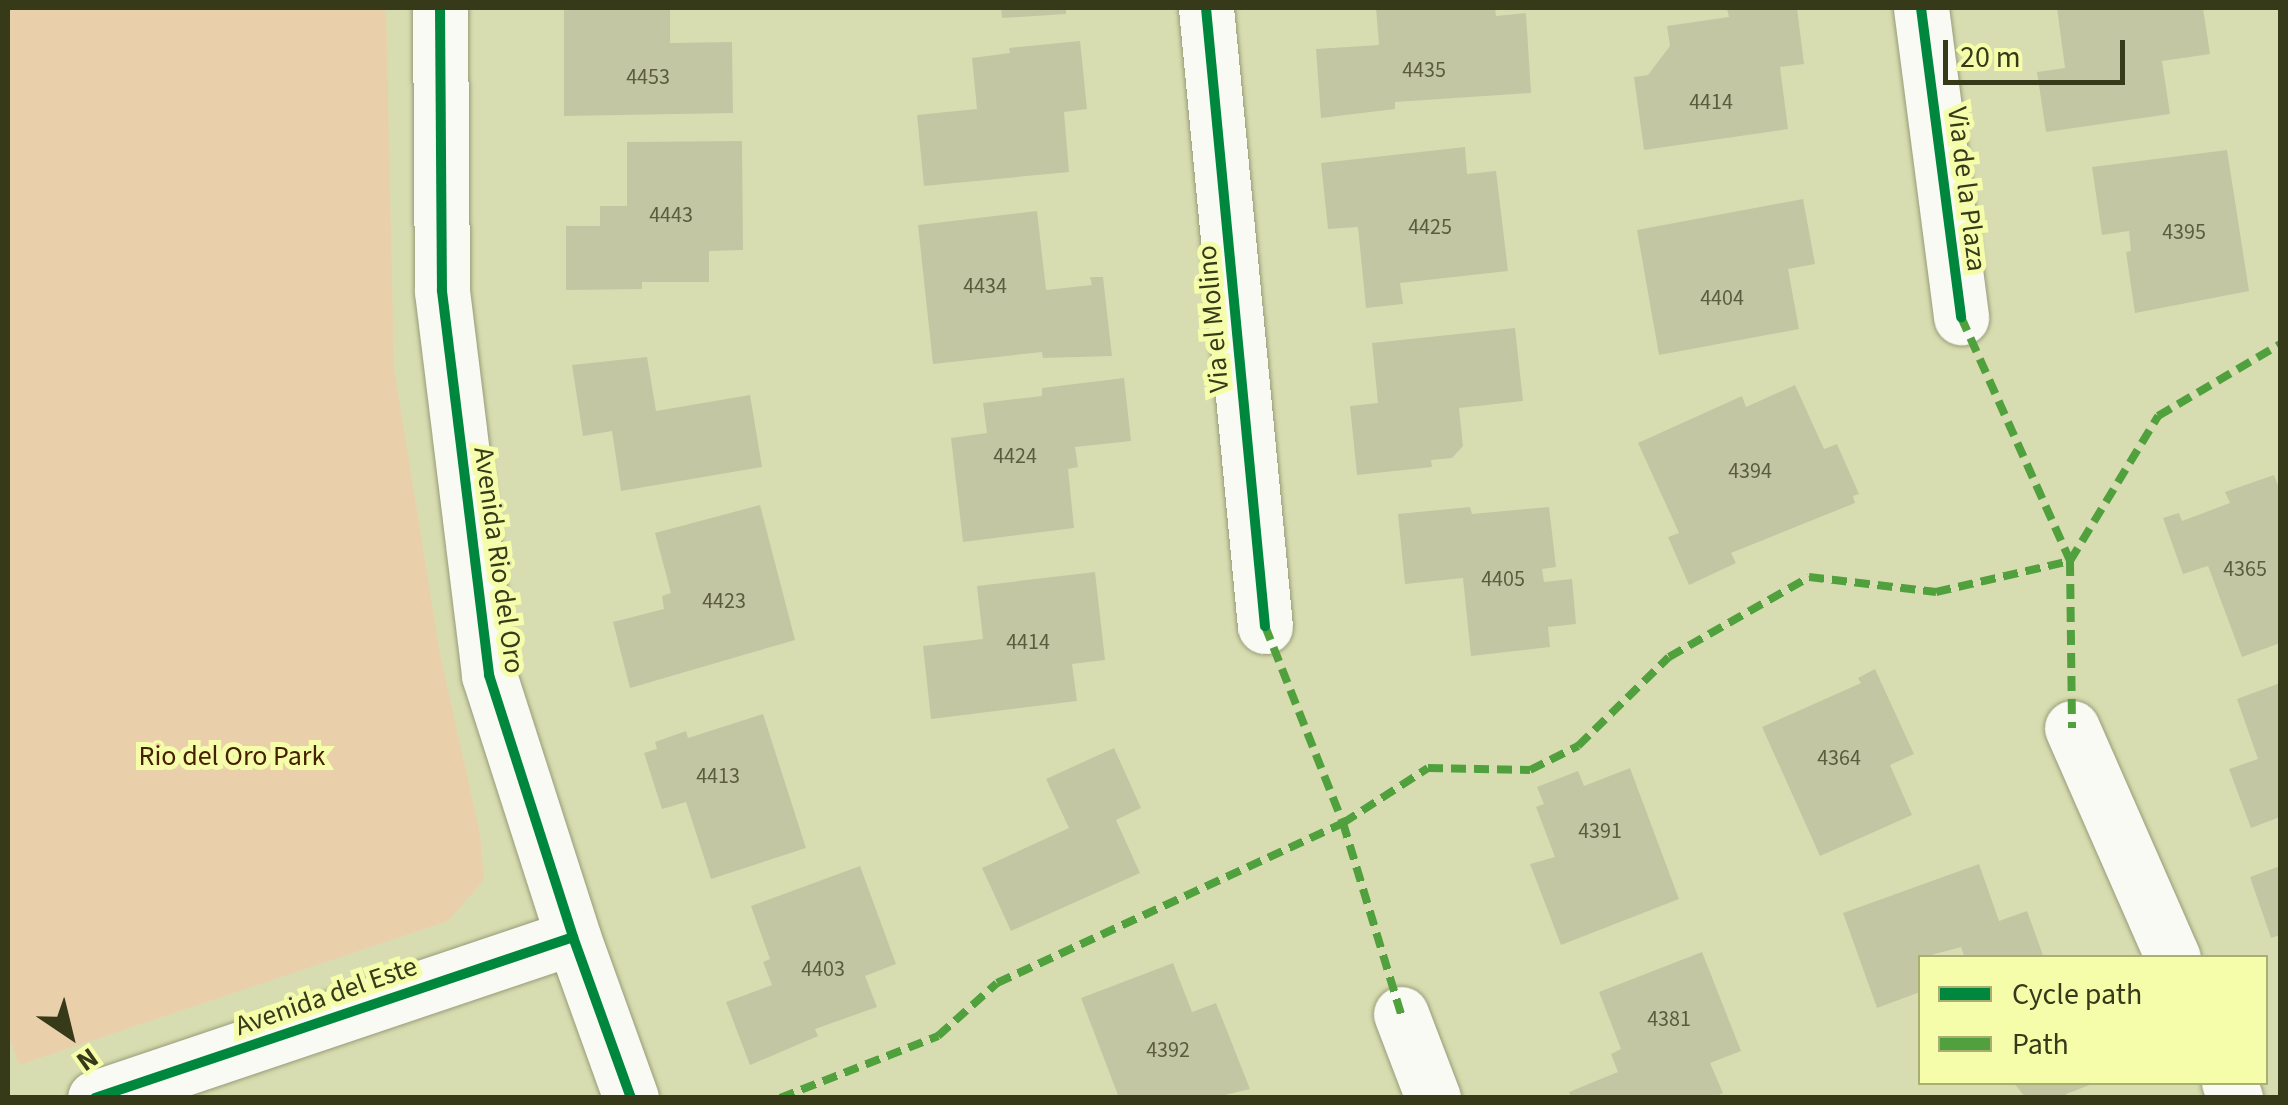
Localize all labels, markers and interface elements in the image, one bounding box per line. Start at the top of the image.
scale bar [1948,20,2130,82]
text: 20 m [1960,36,2021,79]
house number: 4435 [1402,58,1446,84]
house number: 4453 [626,65,670,91]
house number: 4414 [1689,90,1733,116]
street label: Via de la Plaza [1940,105,1994,273]
house number: 4443 [649,203,693,229]
house number: 4425 [1408,215,1452,241]
house number: 4395 [2162,220,2206,246]
street label: Via el Molino [1190,244,1236,394]
house number: 4434 [963,274,1007,300]
house number: 4404 [1700,286,1744,312]
house number: 4424 [993,444,1037,470]
street label: Avenida Rio del Oro [466,445,532,675]
house number: 4394 [1728,459,1772,485]
house number: 4365 [2223,557,2267,583]
house number: 4405 [1481,567,1525,593]
house number: 4423 [702,589,746,615]
house number: 4414 [1006,630,1050,656]
park label: Rio del Oro Park [139,739,325,773]
house number: 4364 [1817,746,1861,772]
house number: 4413 [696,764,740,790]
house number: 4391 [1578,819,1622,845]
street label: Avenida del Este [231,949,421,1043]
legend [1918,955,2268,1085]
house number: 4403 [801,957,845,983]
text: Cycle path [2012,973,2142,1016]
north arrow [20,985,120,1085]
house number: 4381 [1647,1007,1691,1033]
text: Path [2012,1023,2069,1066]
text: N [68,1038,106,1081]
house number: 4392 [1146,1038,1190,1064]

